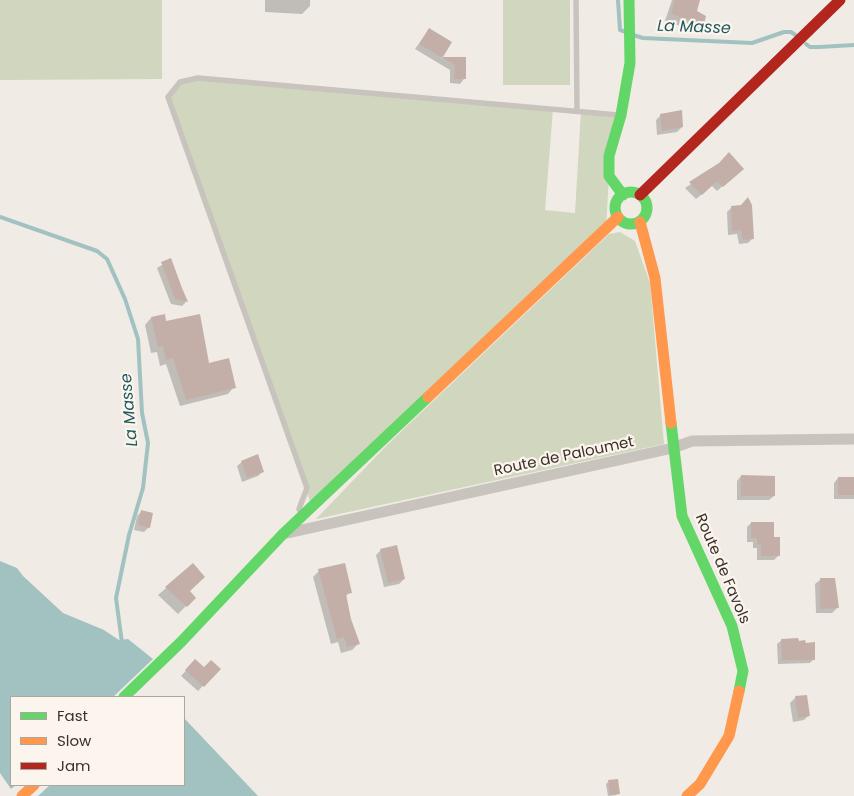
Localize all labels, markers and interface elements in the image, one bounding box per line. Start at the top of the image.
water label: La Masse [657,17,731,39]
water label: La Masse [117,372,143,448]
street label: Route de Paloumet [492,433,636,481]
street label: Route de Favols [691,511,753,627]
legend [10,696,185,786]
text: Fast [57,705,88,726]
text: Slow [57,730,91,751]
text: Jam [57,755,91,776]

